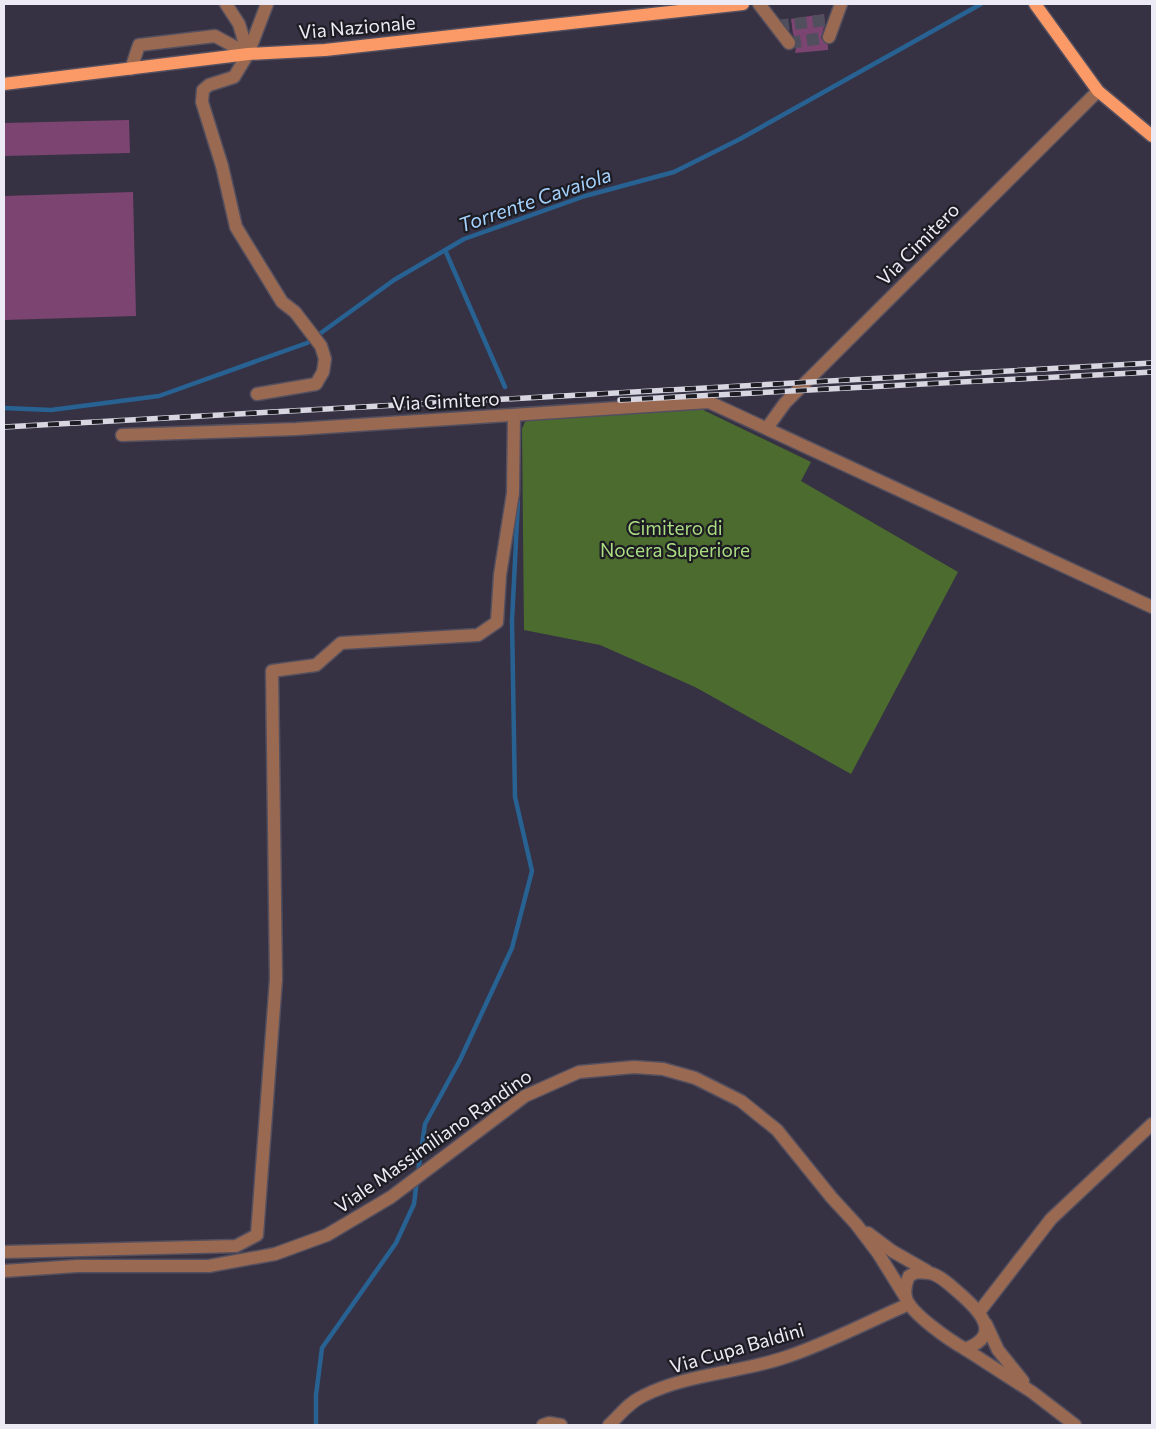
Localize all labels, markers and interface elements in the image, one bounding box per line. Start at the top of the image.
street label: Via Nazionale [298,10,416,43]
water label: Torrente Cavaiola [455,162,614,236]
street label: Via Cimitero [872,198,964,290]
street label: Via Cimitero [392,386,500,415]
park label: Cimitero di Nocera Superiore [600,516,750,561]
street label: Viale Massimiliano Randino [330,1064,536,1217]
street label: Via Cupa Baldini [667,1317,807,1378]

